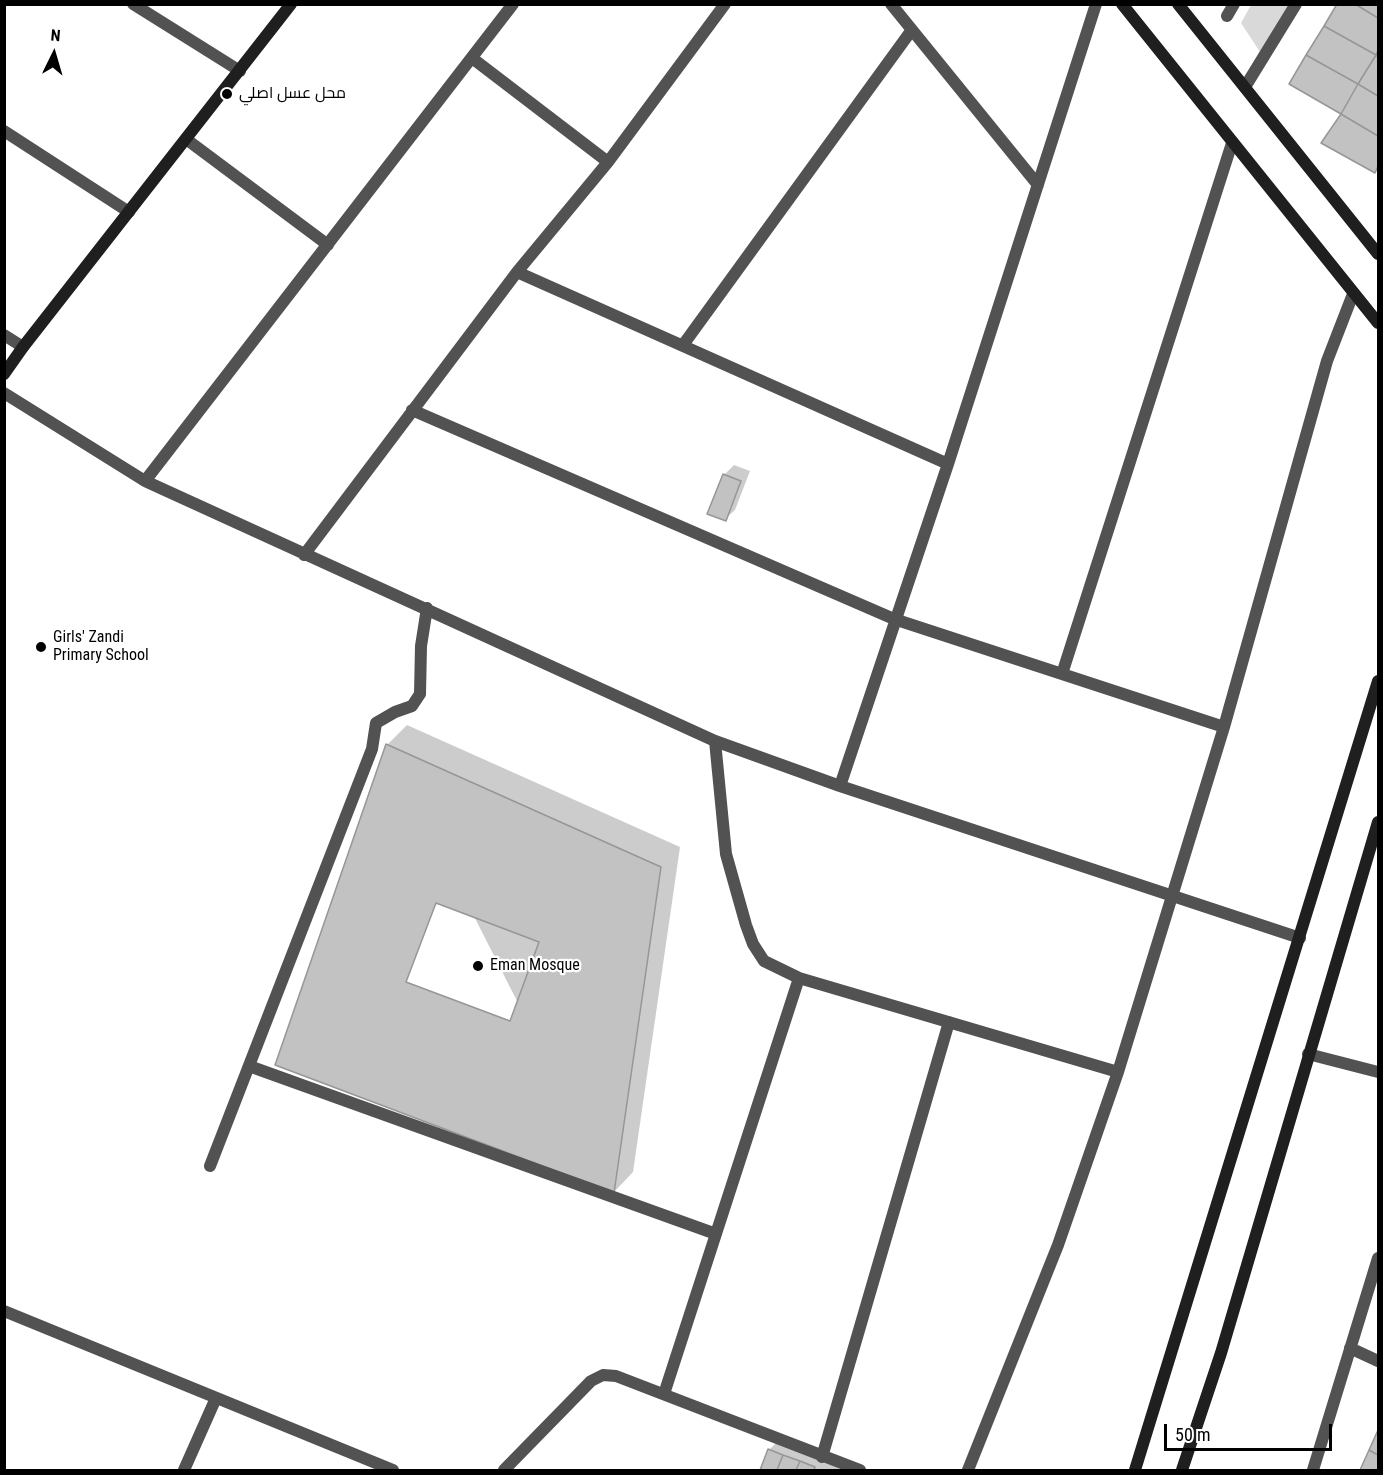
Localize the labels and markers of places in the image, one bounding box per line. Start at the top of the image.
place label: محل عسل اصلي [239,84,346,104]
marker: محل عسل اصلي [220,87,234,101]
place label: Girls' Zandi Primary School [53,628,149,666]
marker: Girls' Zandi Primary School [34,640,48,654]
place label: Eman Mosque [490,956,580,976]
marker: Eman Mosque [471,959,485,973]

